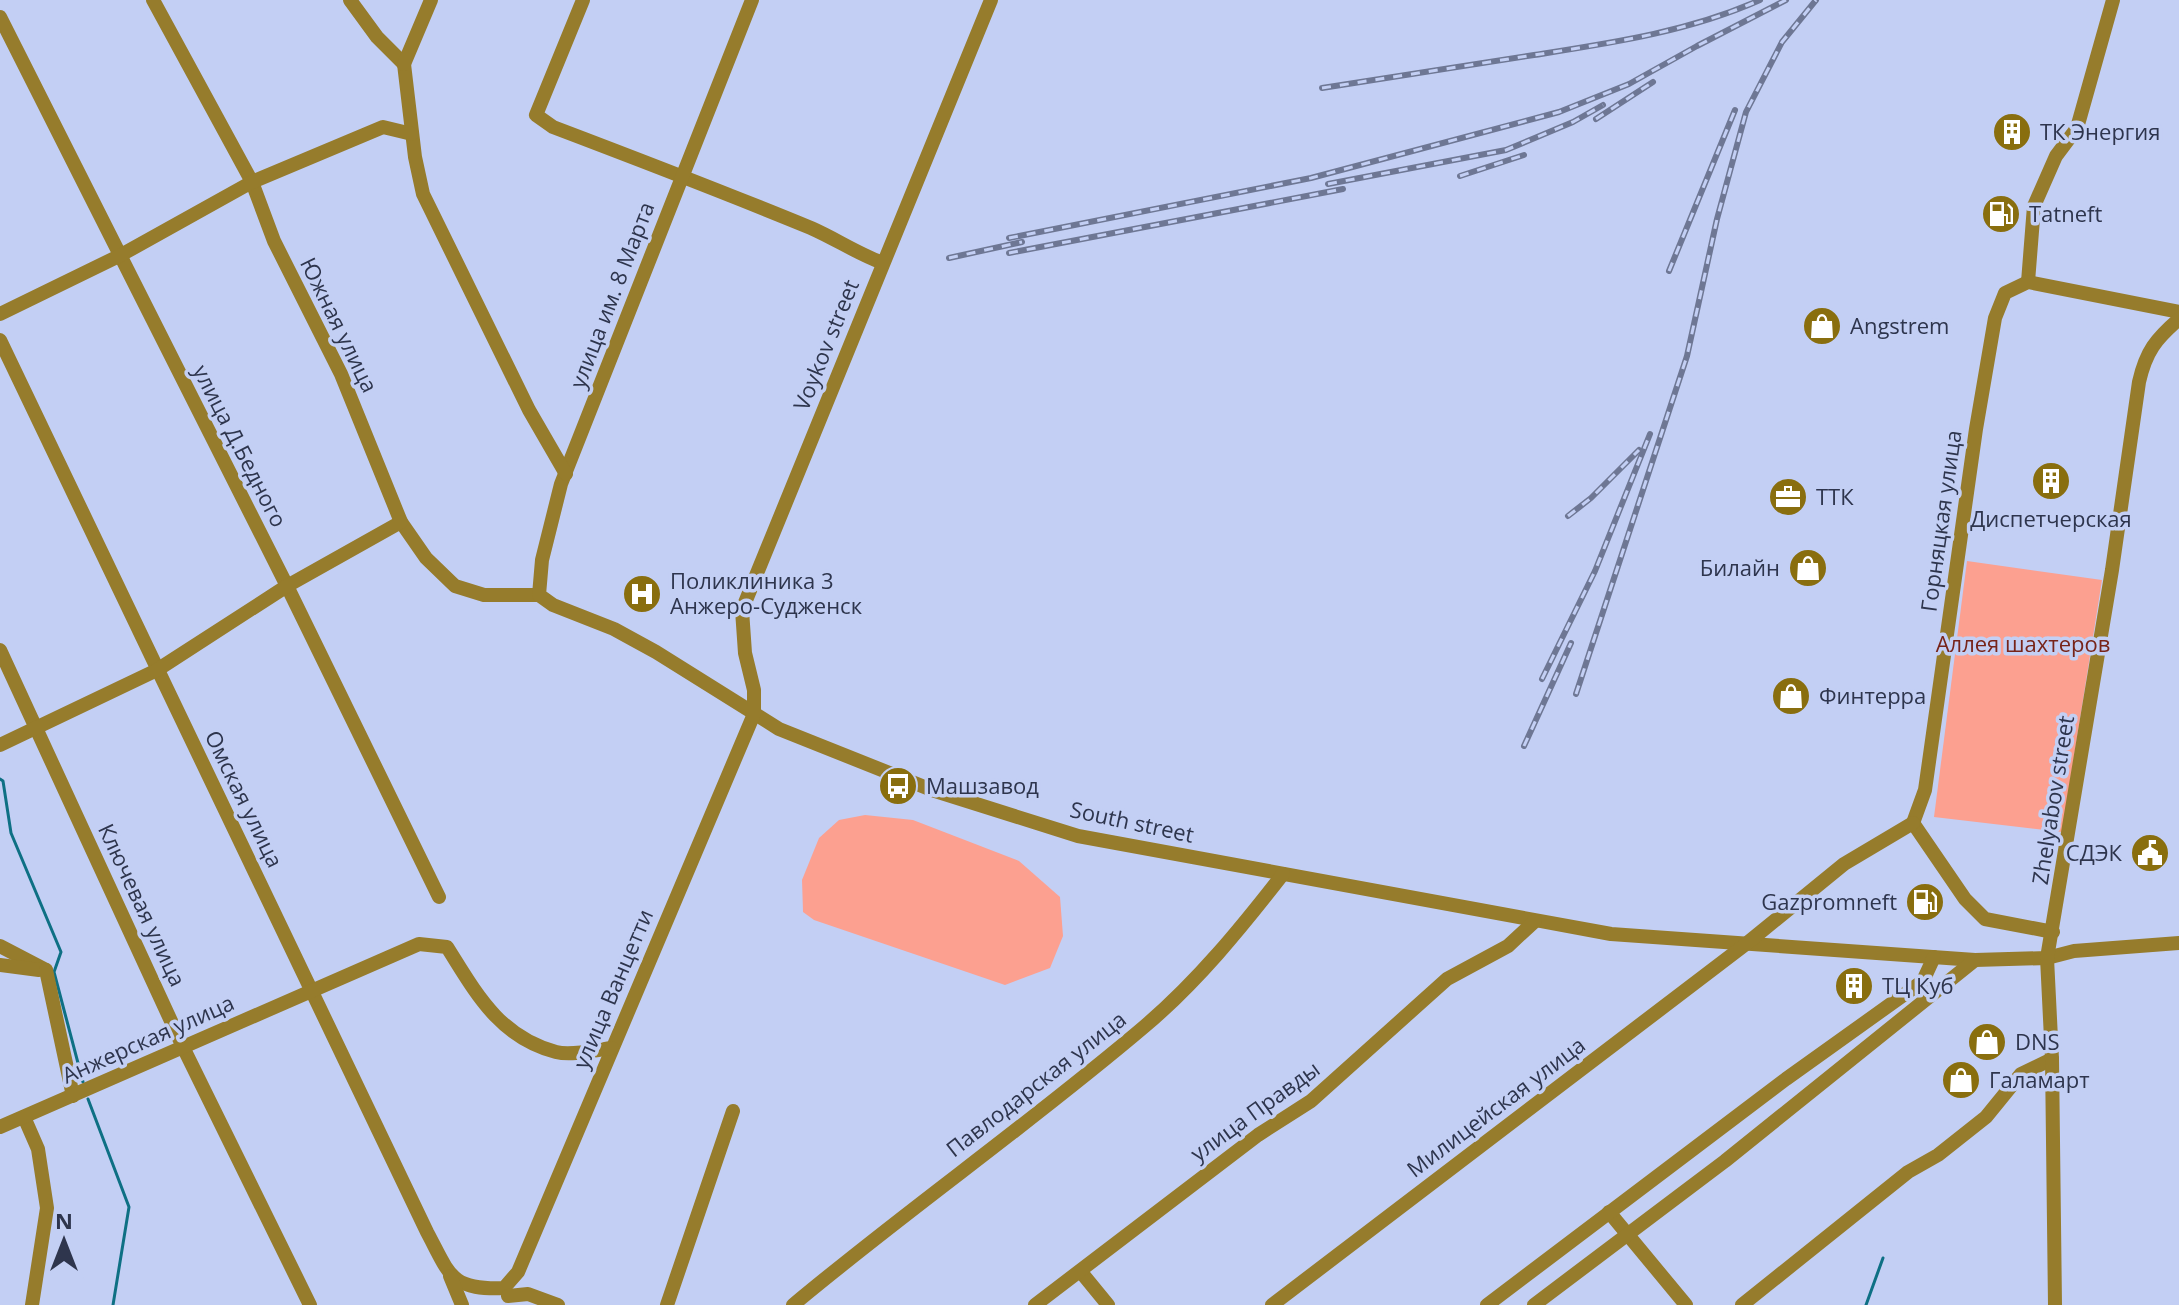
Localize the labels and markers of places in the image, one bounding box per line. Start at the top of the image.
building icon: ТК Энергия [1991,111,2033,153]
place label: ТК Энергия [2040,116,2161,146]
fuel station icon: Tatneft [1980,193,2022,235]
place label: Tatneft [2029,198,2102,228]
shop icon: Angstrem [1801,305,1843,347]
place label: Angstrem [1850,310,1949,340]
building icon: Диспетчерская [2030,460,2072,502]
office icon: ТТК [1767,476,1809,518]
place label: ТТК [1816,481,1854,511]
place label: Диспетчерская [1970,503,2132,533]
shop icon: Билайн [1787,547,1829,589]
place label: Билайн [1700,552,1780,582]
place label: Поликлиника 3 Анжеро-Судженск [670,565,863,620]
hospital icon: Поликлиника 3 Анжеро-Судженск [621,573,663,615]
shop icon: Финтерра [1770,675,1812,717]
place label: Финтерра [1819,680,1926,710]
bus stop icon: Машзавод [877,765,919,807]
place label: Машзавод [926,770,1039,800]
public building icon: СДЭК [2129,832,2171,874]
place label: СДЭК [2066,837,2123,867]
fuel station icon: Gazpromneft [1904,881,1946,923]
place label: Gazpromneft [1761,886,1897,916]
building icon: ТЦ Куб [1833,965,1875,1007]
place label: ТЦ Куб [1882,970,1954,1000]
shop icon: DNS [1966,1021,2008,1063]
place label: DNS [2015,1026,2060,1056]
shop icon: Галамарт [1940,1059,1982,1101]
place label: Галамарт [1989,1064,2090,1094]

